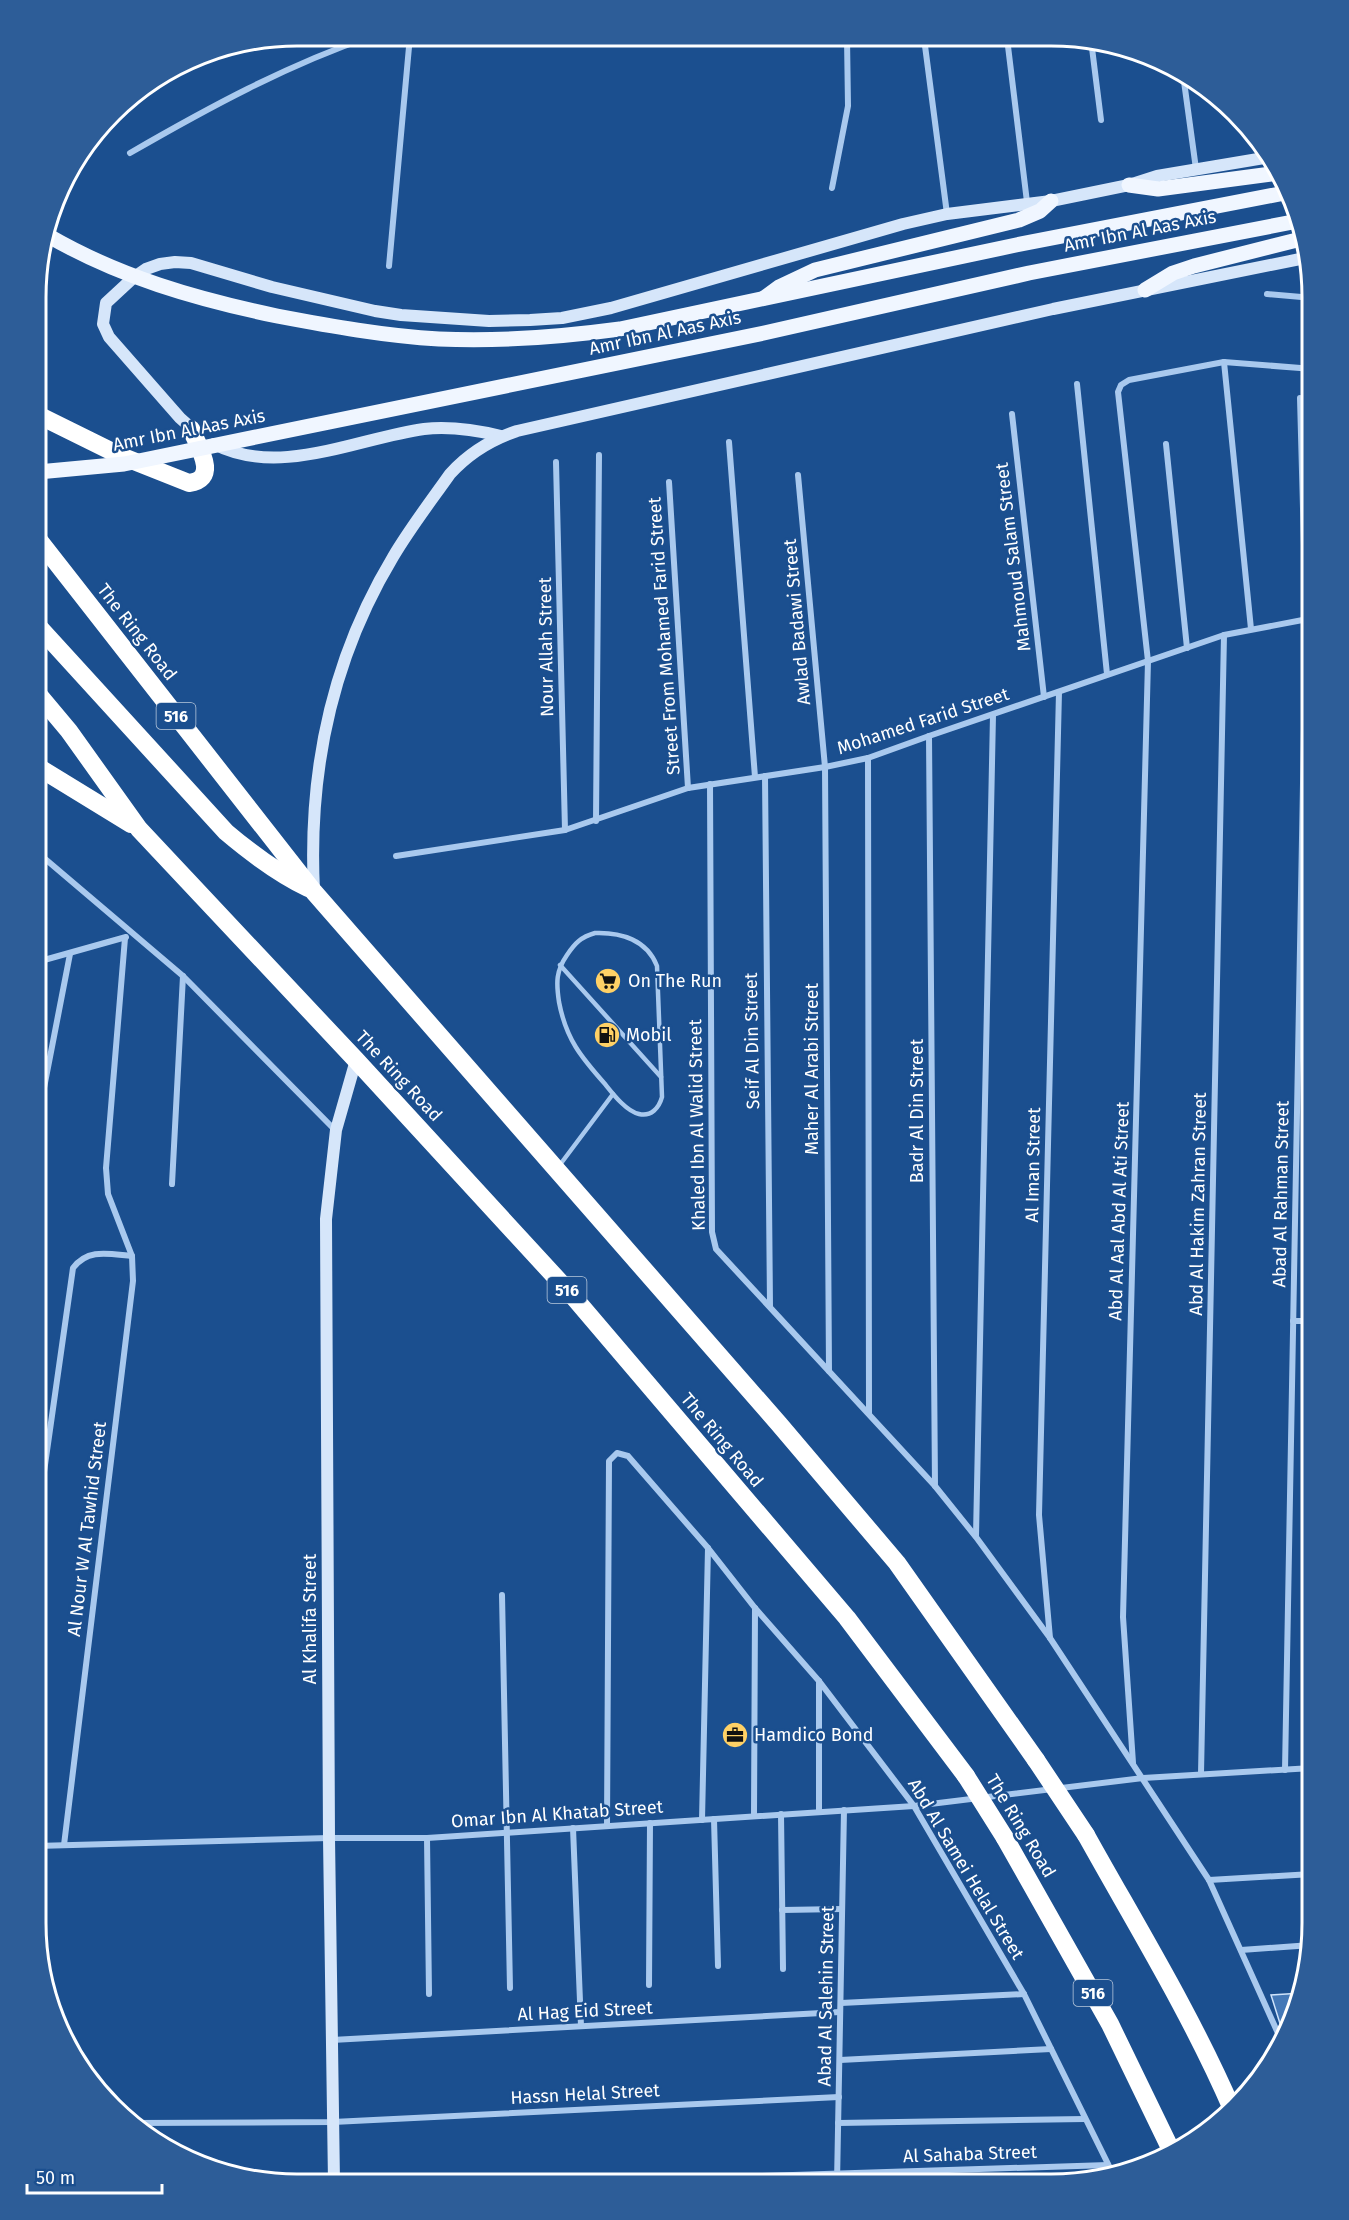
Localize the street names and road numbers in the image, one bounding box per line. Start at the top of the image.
street label: Amr Ibn Al Aas Axis [1062,205,1218,257]
street label: Amr Ibn Al Aas Axis [587,306,743,360]
street label: Amr Ibn Al Aas Axis [111,404,267,456]
street label: Mahmoud Salam Street [990,461,1035,653]
street label: Street From Mohamed Farid Street [643,496,685,776]
street label: Awlad Badawi Street [779,538,815,706]
street label: Nour Allah Street [534,576,558,717]
street label: The Ring Road [92,579,182,685]
street label: Mohamed Farid Street [834,683,1012,759]
road number: 516 [156,703,195,729]
street label: Seif Al Din Street [740,972,764,1110]
street label: Maher Al Arabi Street [801,982,823,1155]
street label: Khaled Ibn Al Walid Street [684,1019,710,1231]
street label: The Ring Road [351,1026,447,1126]
street label: Badr Al Din Street [906,1038,928,1183]
street label: Abd Al Hakim Zahran Street [1185,1092,1211,1316]
street label: Abad Al Rahman Street [1268,1100,1294,1288]
street label: Abd Al Aal Abd Al Ati Street [1104,1101,1134,1321]
street label: Al Iman Street [1021,1107,1045,1223]
road number: 516 [548,1277,586,1303]
street label: The Ring Road [676,1388,768,1492]
street label: Al Nour W Al Tawhid Street [63,1420,111,1638]
street label: Al Khalifa Street [299,1553,321,1684]
street label: The Ring Road [982,1770,1060,1882]
street label: Abd Al Samei Helal Street [903,1774,1029,1964]
street label: Omar Ibn Al Khatab Street [450,1796,664,1832]
street label: Abad Al Salehin Street [813,1905,839,2087]
road number: 516 [1074,1980,1112,2006]
street label: Al Hag Eid Street [517,1996,654,2026]
street label: Hassn Helal Street [510,2079,661,2109]
street label: Al Sahaba Street [903,2141,1038,2167]

